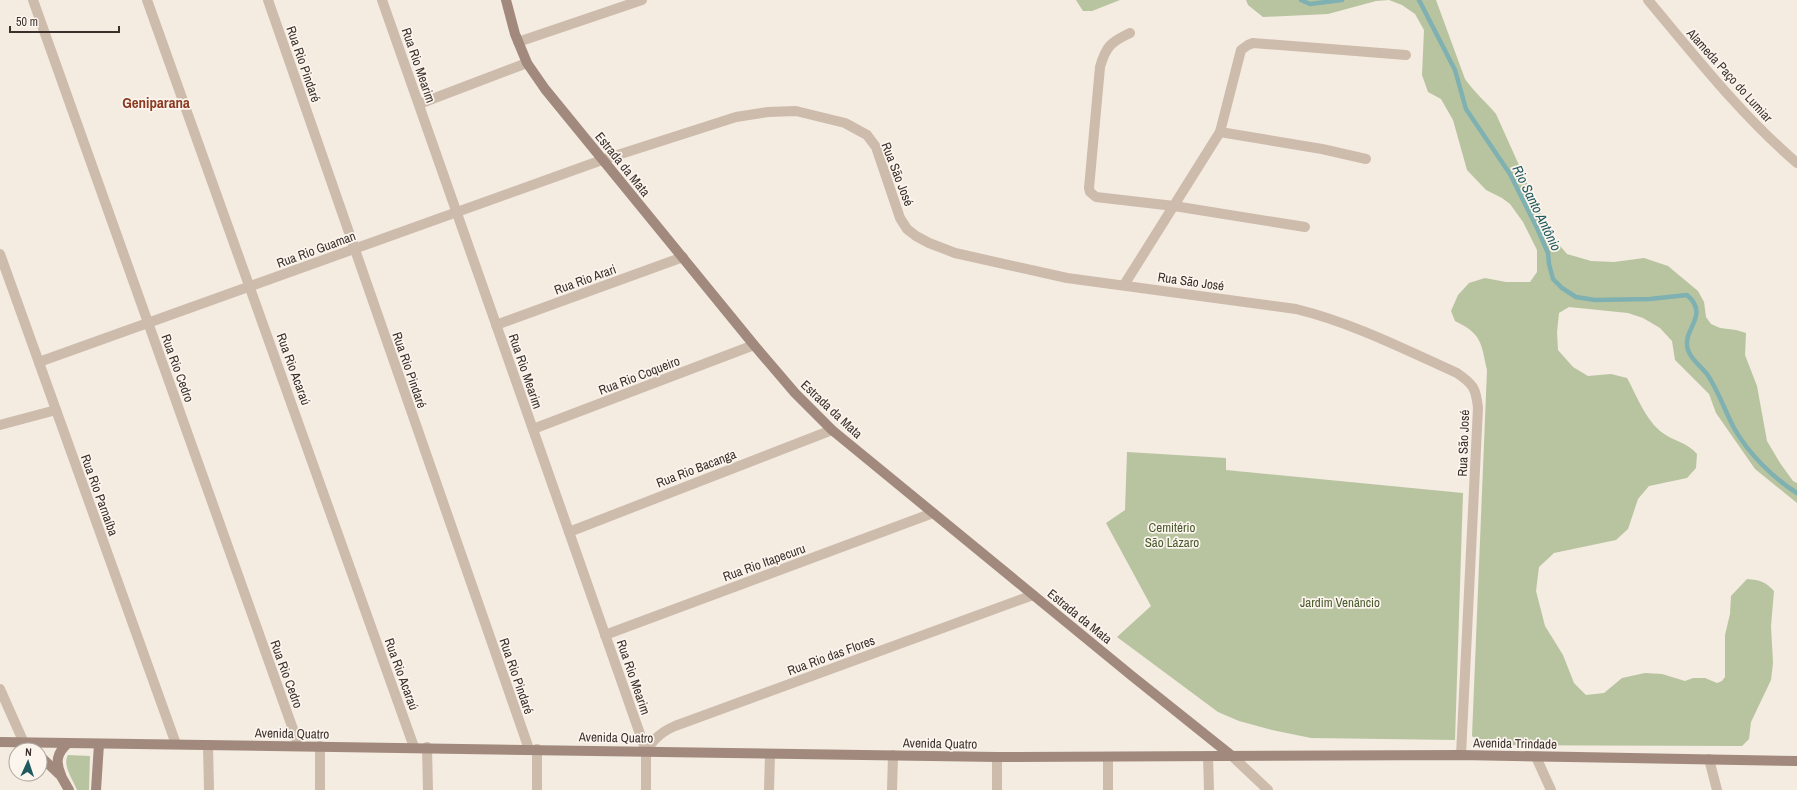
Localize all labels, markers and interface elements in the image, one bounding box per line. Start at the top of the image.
scale bar [10,8,119,34]
text: 50 m [16,14,38,30]
street label: Rua Rio Pindaré [283,24,325,105]
street label: Alameda Paço do Lumiar [1682,24,1776,126]
street label: Rua Rio Mearim [398,25,439,105]
district label: Geniparana [122,92,190,113]
street label: Estrada da Mata [591,129,654,200]
street label: Rua São José [878,140,917,209]
water label: Rio Santo Antônio [1509,162,1565,254]
street label: Rua Rio Guaman [274,227,358,272]
street label: Rua Rio Arari [552,260,618,299]
street label: Rua São José [1157,268,1225,295]
street label: Rua Rio Pindaré [389,330,431,411]
street label: Rua Rio Acaraú [273,331,314,408]
street label: Rua Rio Mearim [505,331,546,411]
street label: Rua Rio Cedro [157,332,198,405]
street label: Rua Rio Coqueiro [596,352,682,399]
street label: Estrada da Mata [797,376,866,442]
street label: Rua São José [1454,409,1473,477]
street label: Rua Rio Bacanga [654,445,739,491]
street label: Rua Rio Parnaíba [77,452,122,538]
park label: Cemitério São Lázaro [1145,519,1199,551]
street label: Rua Rio Itapecuru [721,540,808,585]
street label: Estrada da Mata [1044,585,1115,648]
park label: Jardim Venâncio [1300,594,1380,611]
street label: Rua Rio das Flores [785,632,877,679]
street label: Rua Rio Acaraú [381,636,422,713]
street label: Rua Rio Pindaré [496,636,538,717]
street label: Rua Rio Mearim [613,637,654,717]
street label: Rua Rio Cedro [266,638,307,711]
street label: Avenida Quatro [254,724,329,743]
street label: Avenida Quatro [578,728,653,747]
street label: Avenida Quatro [902,734,977,753]
street label: Avenida Trindade [1472,734,1557,753]
north arrow [8,742,48,782]
text: N [25,745,32,759]

